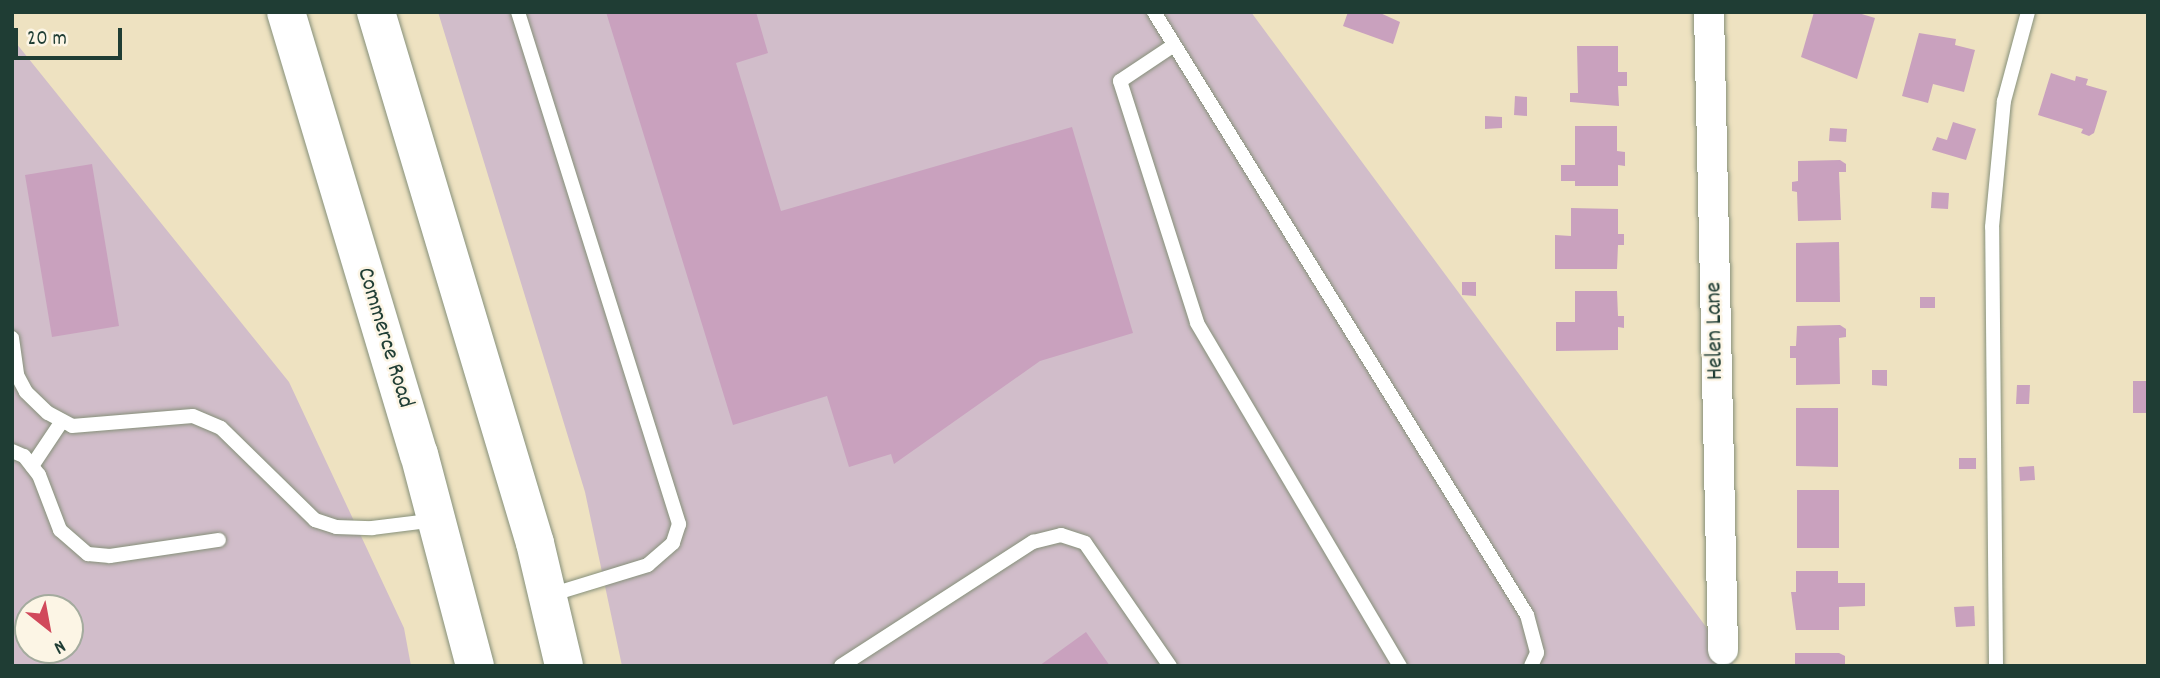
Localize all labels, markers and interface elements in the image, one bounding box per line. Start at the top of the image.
scale bar [18,14,126,58]
text: 20 m [27,25,67,55]
street label: Commerce Road [349,264,419,412]
street label: Helen Lane [1701,282,1731,380]
north arrow [14,594,84,664]
text: N [48,632,70,660]

